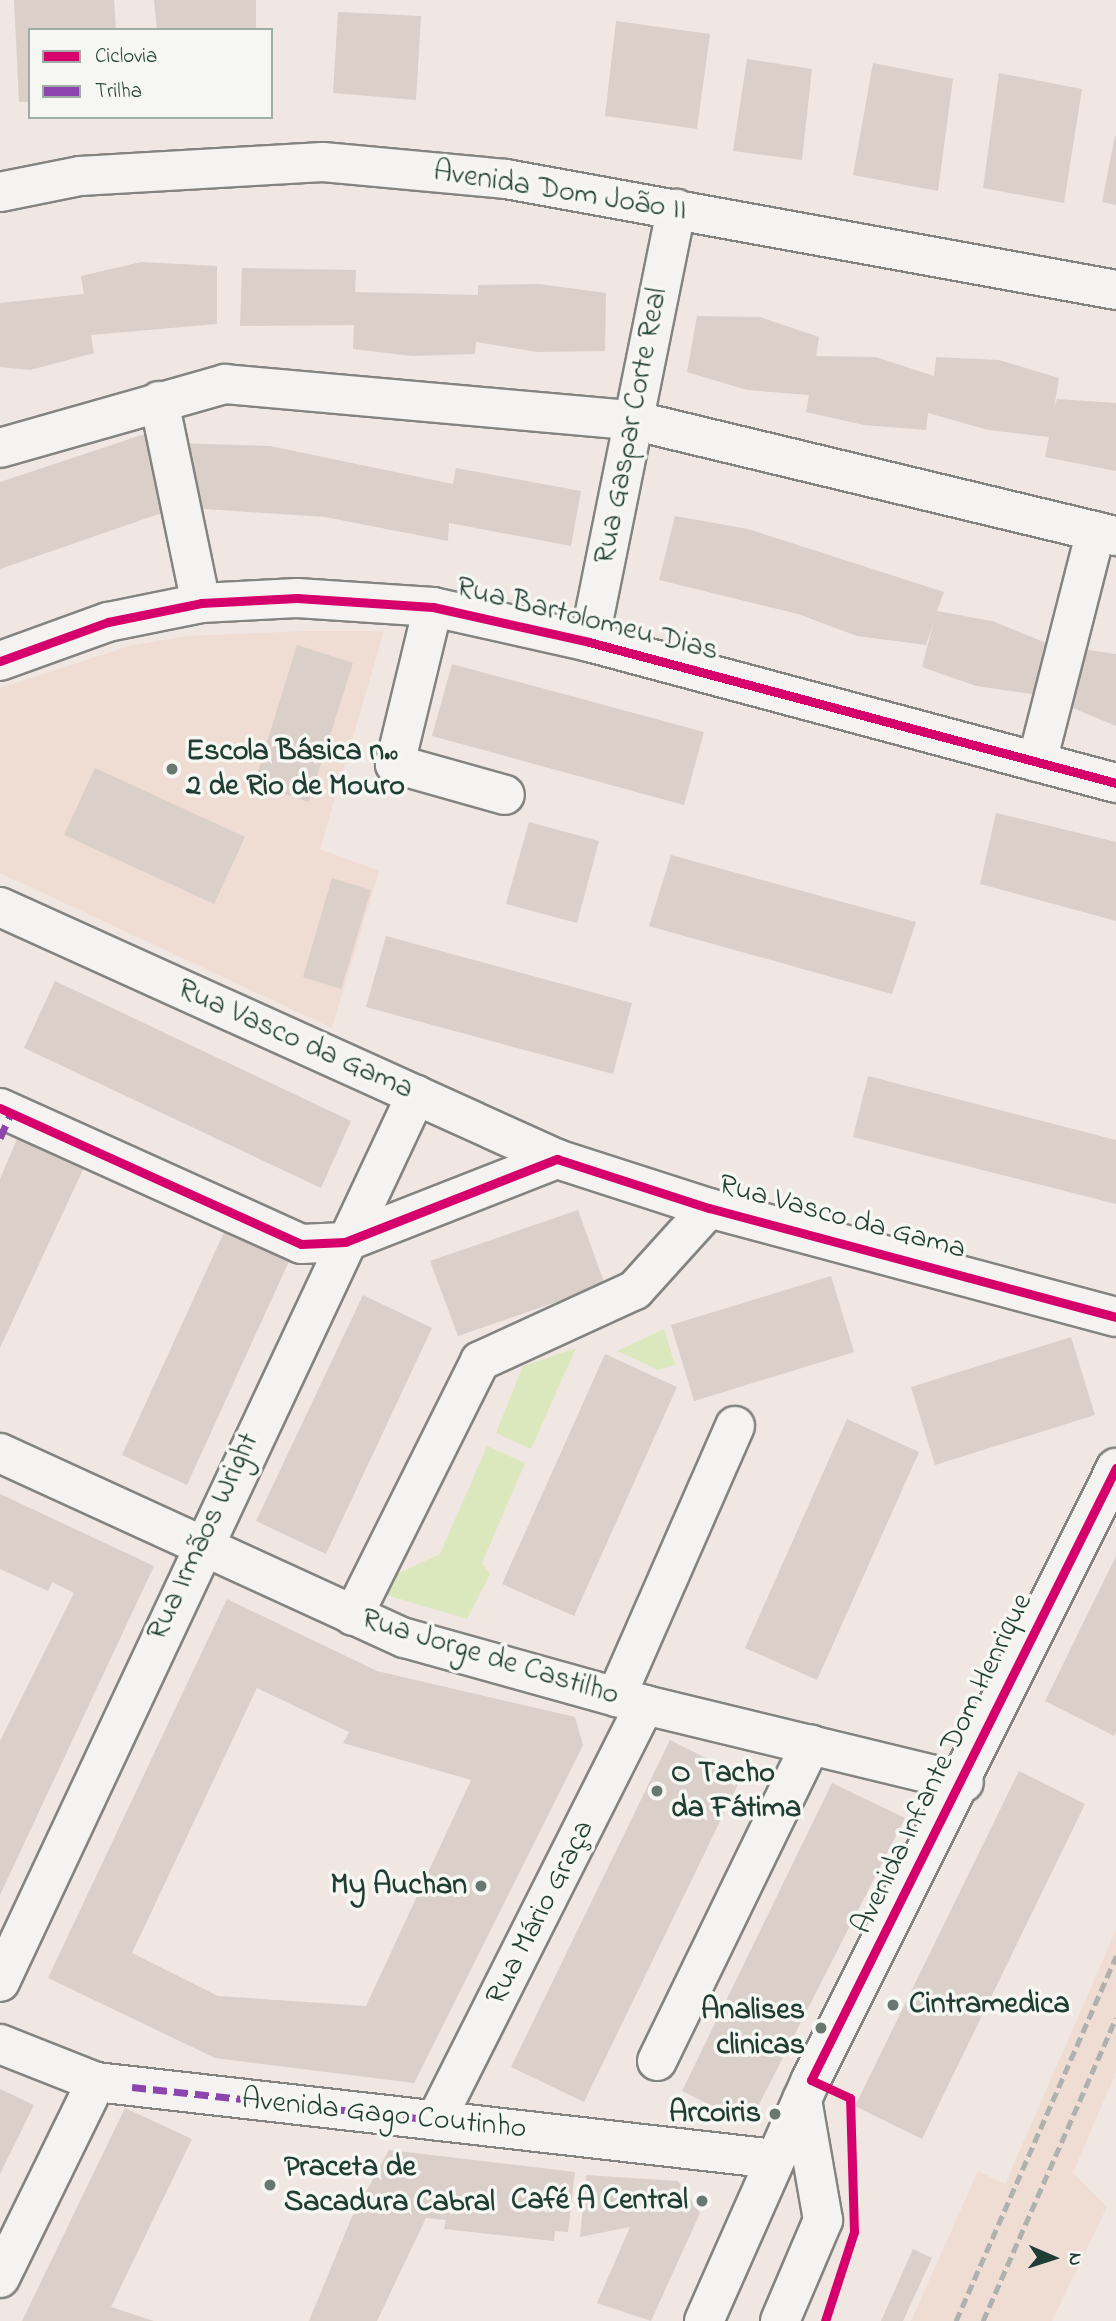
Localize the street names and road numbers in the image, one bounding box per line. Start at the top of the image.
street label: Avenida Dom João II [431,154,689,230]
street label: Rua Gaspar Corte Real [588,285,676,567]
street label: Rua Bartolomeu Dias [452,570,722,670]
street label: Rua Vasco da Gama [171,972,419,1108]
street label: Rua Vasco da Gama [714,1168,970,1268]
street label: Rua Irmãos Wright [140,1427,268,1647]
street label: Avenida Infante Dom Henrique [845,1588,1041,1940]
street label: Rua Jorge de Castilho [357,1602,623,1714]
street label: Rua Mário Graça [479,1815,603,2011]
street label: Avenida Gago Coutinho [240,2082,528,2148]

